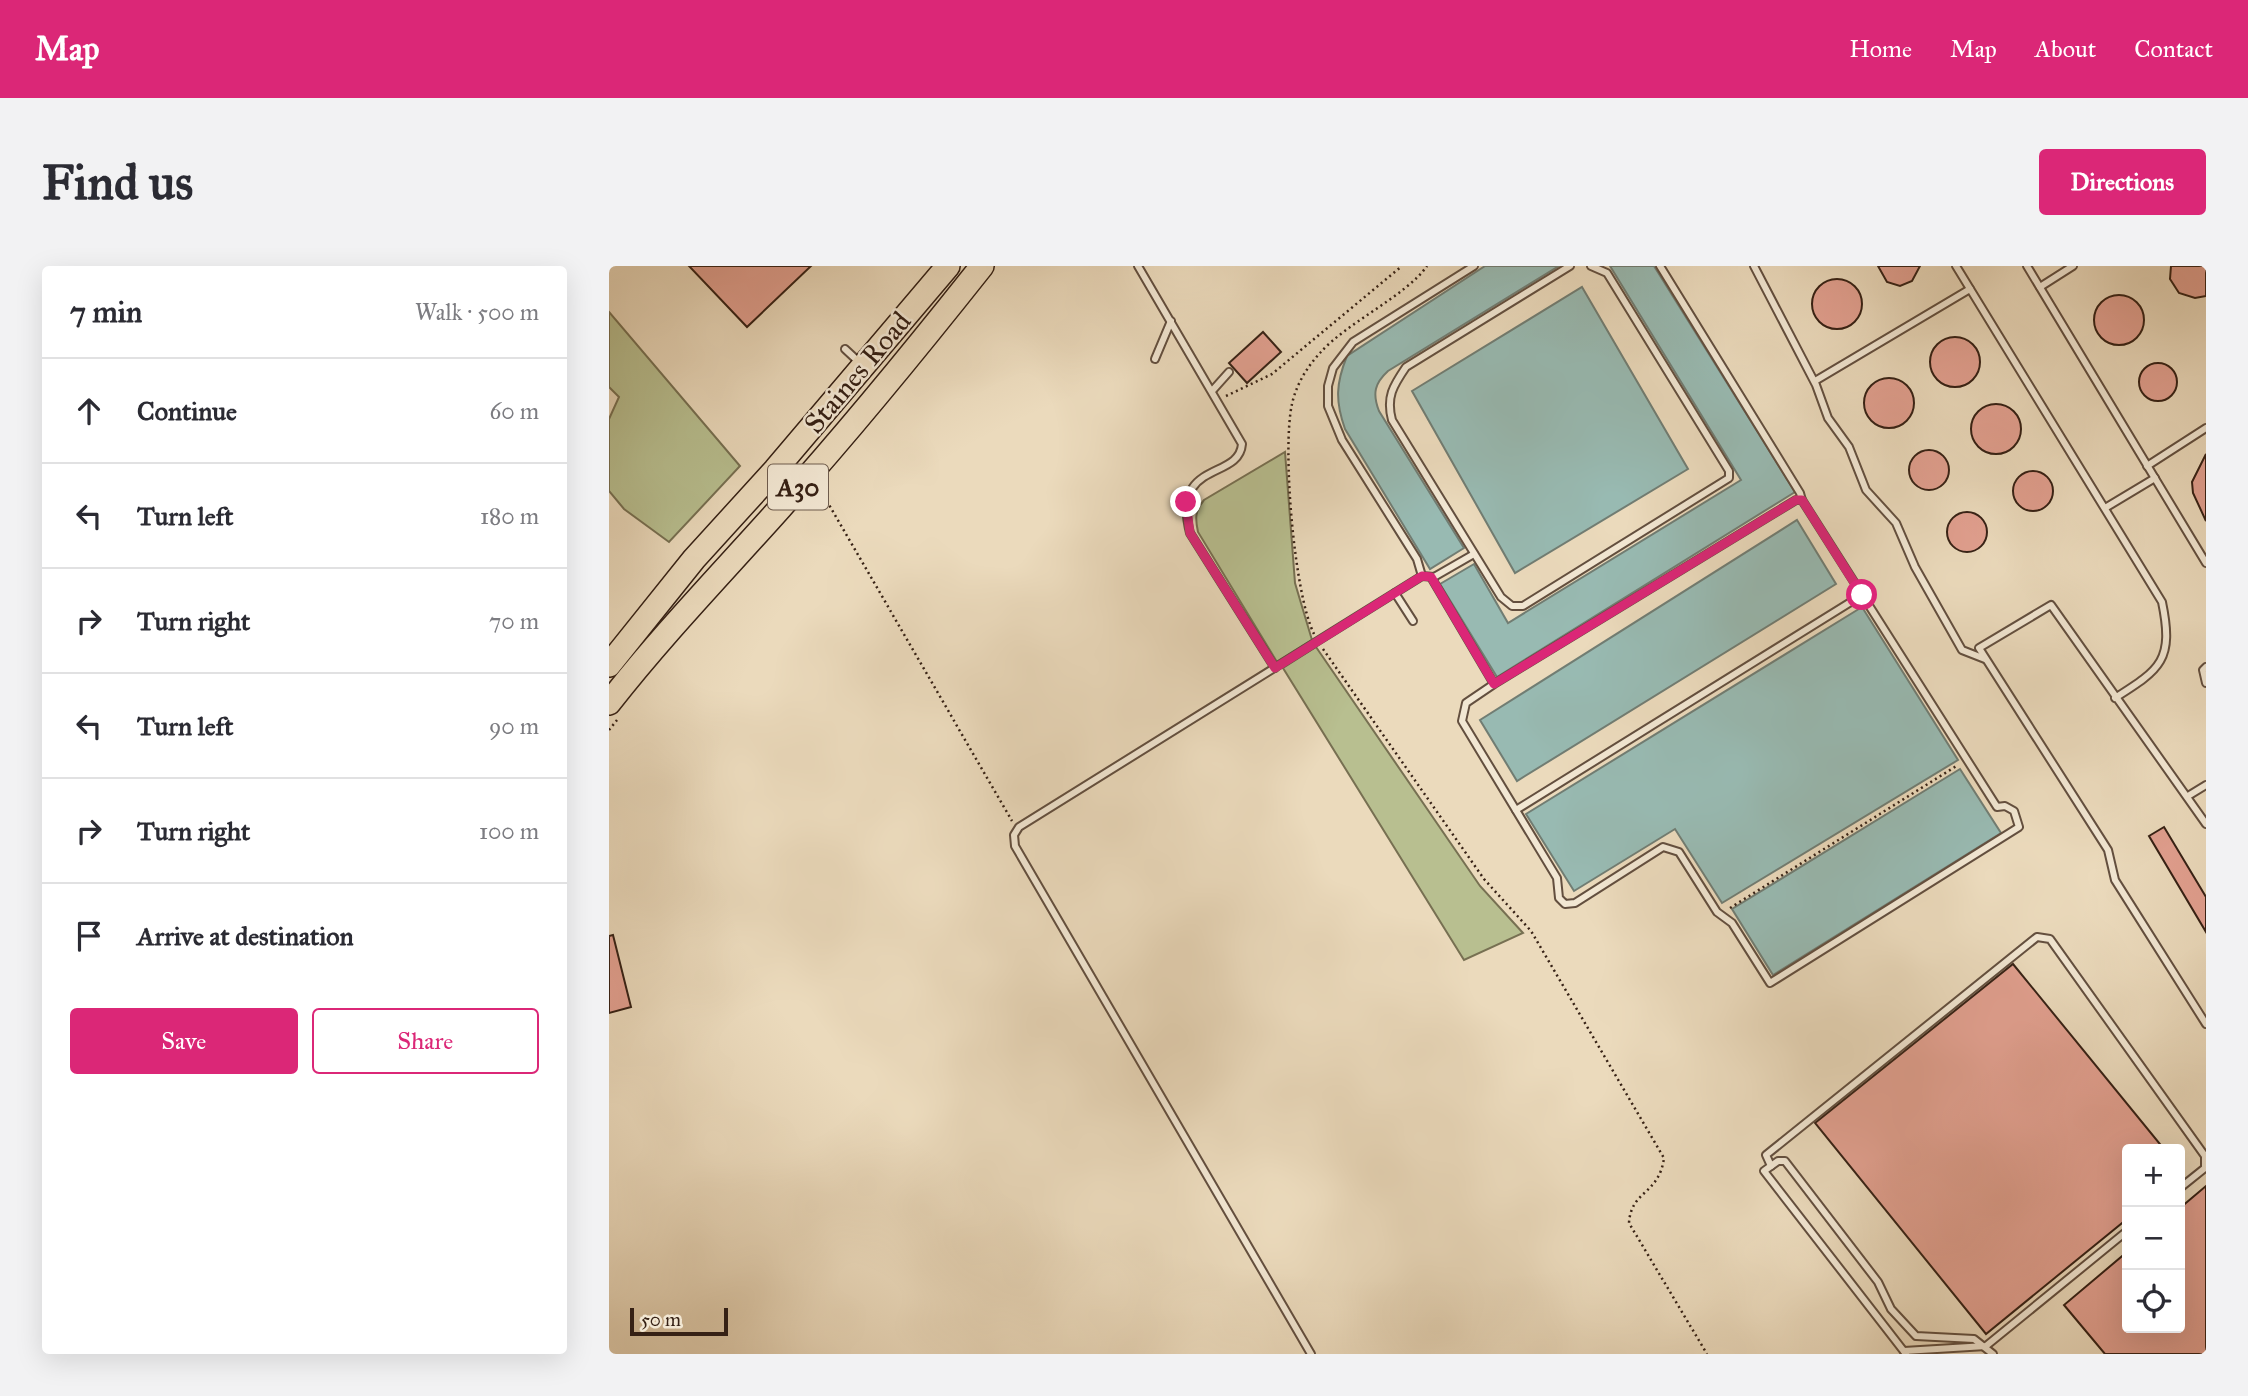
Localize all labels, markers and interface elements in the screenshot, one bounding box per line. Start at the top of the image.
text: Map [35,29,99,69]
text: Home [1849,34,1912,64]
text: Map [1950,34,1997,64]
text: About [2035,34,2096,64]
text: Contact [2134,34,2213,64]
button: Directions [2039,149,2206,215]
text: Find us [42,153,193,212]
text: 7 min [70,294,142,330]
text: Walk · 500 m [415,298,539,326]
street label: Staines Road [796,304,918,440]
icon: ahead [70,392,108,430]
text: Continue [137,395,237,427]
text: 60 m [490,397,539,425]
road number: A30 [768,464,828,510]
route end [1170,486,1201,517]
icon: left [70,497,108,535]
text: Turn left [137,500,233,532]
text: 180 m [480,502,539,530]
route start [1846,579,1877,610]
icon: right [70,602,108,640]
text: Turn right [137,605,250,637]
text: 70 m [489,607,539,635]
icon: left [70,707,108,745]
text: Turn left [137,710,233,742]
text: 90 m [489,712,539,740]
icon: right [70,812,108,850]
text: Turn right [137,815,250,847]
text: 100 m [479,817,539,845]
icon: arrive [70,917,108,955]
text: Arrive at destination [137,920,354,952]
button: Save [70,1008,298,1074]
button: Share [312,1008,539,1074]
map controls [2122,1144,2185,1333]
button: + [2122,1144,2185,1207]
button: − [2122,1207,2185,1270]
button: locate [2122,1270,2185,1333]
scale bar [630,1305,728,1337]
text: 50 m [641,1308,681,1331]

